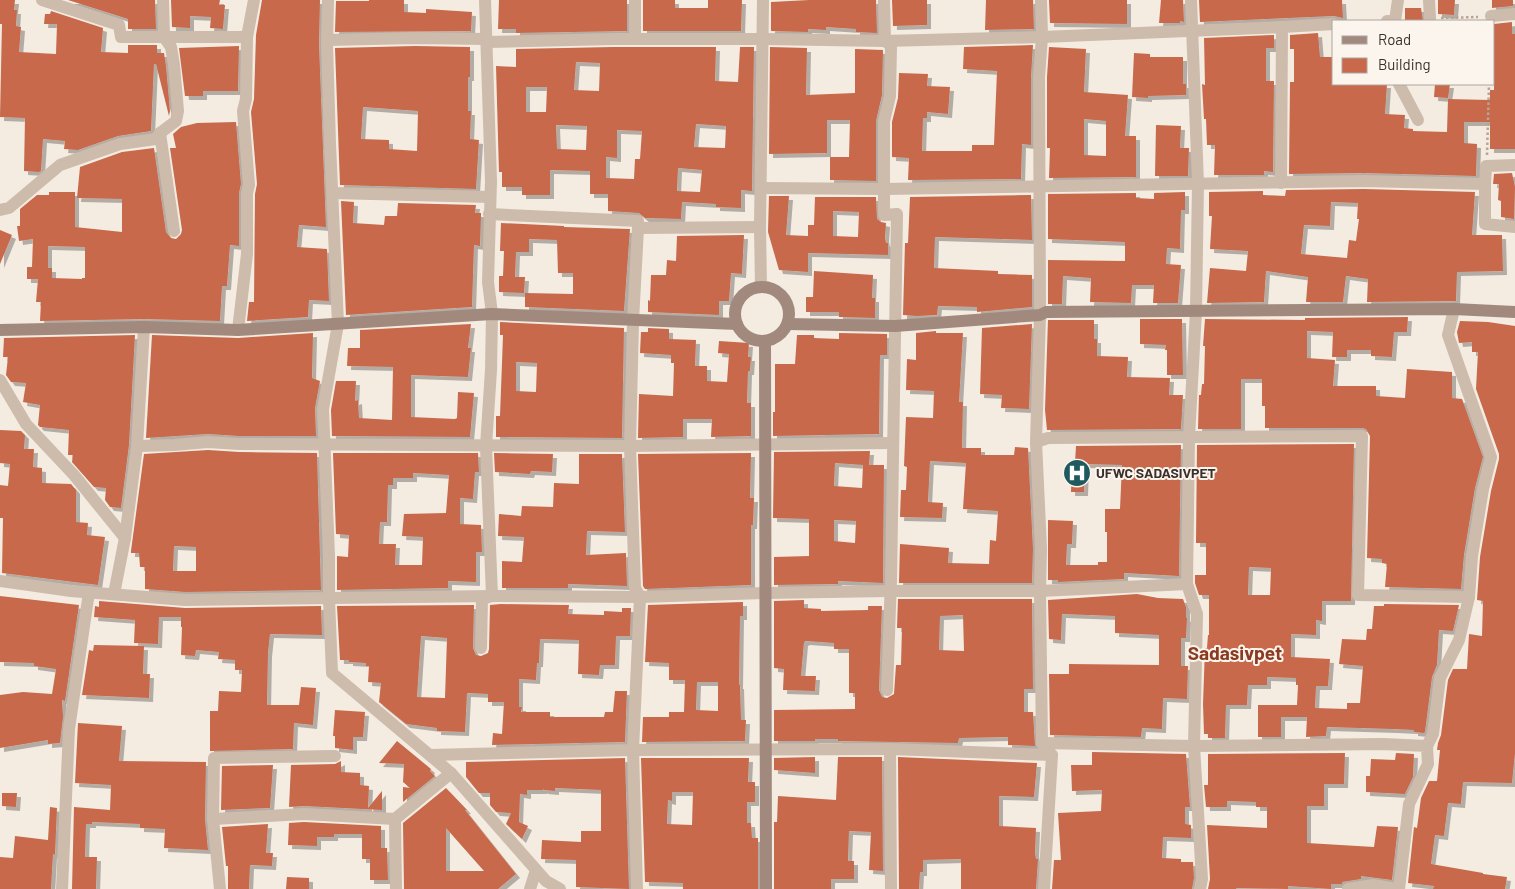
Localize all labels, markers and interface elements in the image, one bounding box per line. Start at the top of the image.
legend [1332,20,1495,85]
text: Road [1378,30,1411,48]
text: Building [1378,55,1431,73]
hospital icon: UFWC SADASIVPET [1062,458,1092,488]
place label: UFWC SADASIVPET [1096,464,1216,481]
district label: Sadasivpet [1188,641,1282,664]

